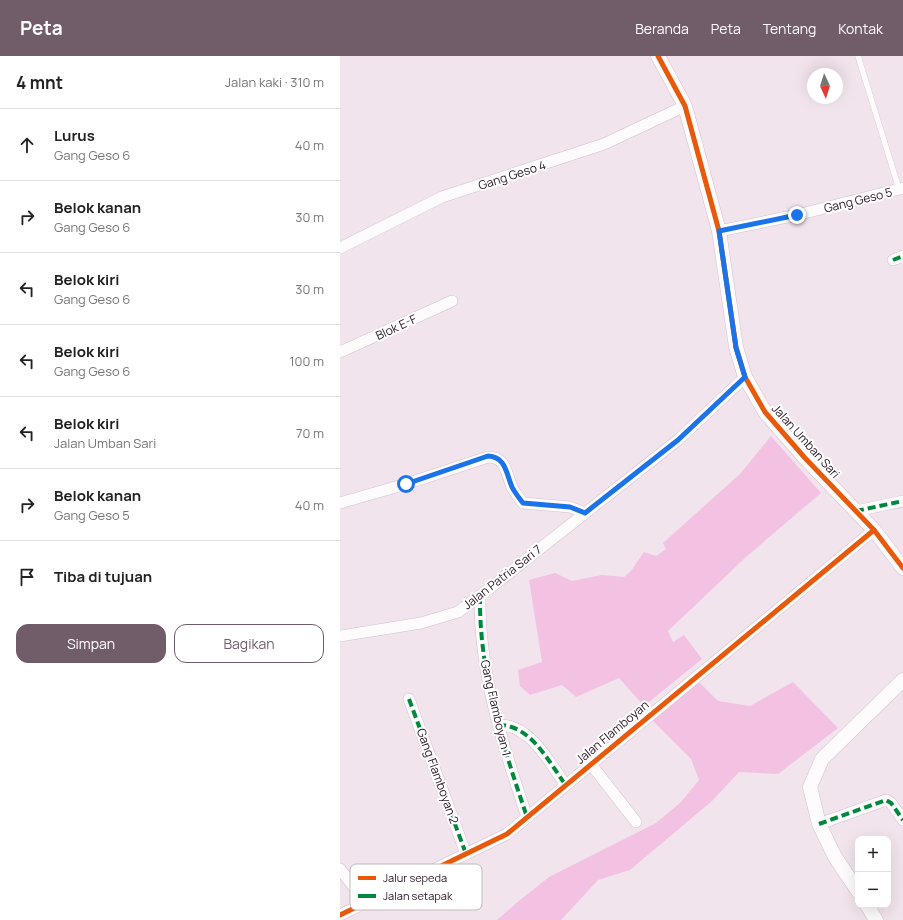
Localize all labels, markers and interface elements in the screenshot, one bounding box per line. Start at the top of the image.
text: Peta [20,15,63,41]
text: Beranda [635,19,689,38]
text: Peta [711,19,741,38]
text: Tentang [763,19,816,38]
text: Kontak [838,19,883,38]
north arrow [807,68,843,104]
text: 4 mnt [16,71,63,94]
text: Jalan kaki · 310 m [225,73,324,91]
text: Lurus [54,125,95,146]
icon: ahead [16,134,38,156]
text: 40 m [295,136,324,154]
text: Gang Geso 6 [54,146,130,164]
street label: Gang Geso 4 [476,156,548,194]
street label: Gang Geso 5 [822,183,894,217]
text: Belok kanan [54,197,141,218]
icon: right [16,206,38,228]
route end [788,206,806,224]
text: 30 m [295,208,324,226]
text: Gang Geso 6 [54,218,130,236]
text: Belok kiri [54,269,120,290]
icon: left [16,278,38,300]
text: 30 m [295,280,324,298]
text: Gang Geso 6 [54,290,130,308]
street label: Blok E-F [373,310,419,344]
text: Belok kiri [54,341,120,362]
icon: left [16,350,38,372]
text: 100 m [289,352,324,370]
text: Gang Geso 6 [54,362,130,380]
street label: Jalan Umban Sari [768,400,844,482]
text: Belok kiri [54,413,120,434]
icon: left [16,422,38,444]
text: 70 m [296,424,324,442]
text: Jalan Umban Sari [54,434,156,452]
route start [397,475,415,493]
text: Belok kanan [54,485,141,506]
icon: right [16,494,38,516]
text: 40 m [295,496,324,514]
text: Gang Geso 5 [54,506,130,524]
street label: Jalan Patria Sari 7 [459,541,545,613]
icon: arrive [16,566,38,588]
text: Tiba di tujuan [54,566,152,587]
button: Simpan [16,624,166,663]
button: Bagikan [174,624,324,663]
street label: Gang Flamboyan 1 [477,658,515,758]
street label: Jalan Flamboyan [572,696,652,768]
street label: Gang Flamboyan 2 [413,726,463,826]
map controls [855,836,891,908]
button: + [855,836,891,872]
legend [350,864,482,910]
text: Jalur sepeda [383,870,447,885]
button: − [855,872,891,908]
text: Jalan setapak [383,888,453,903]

